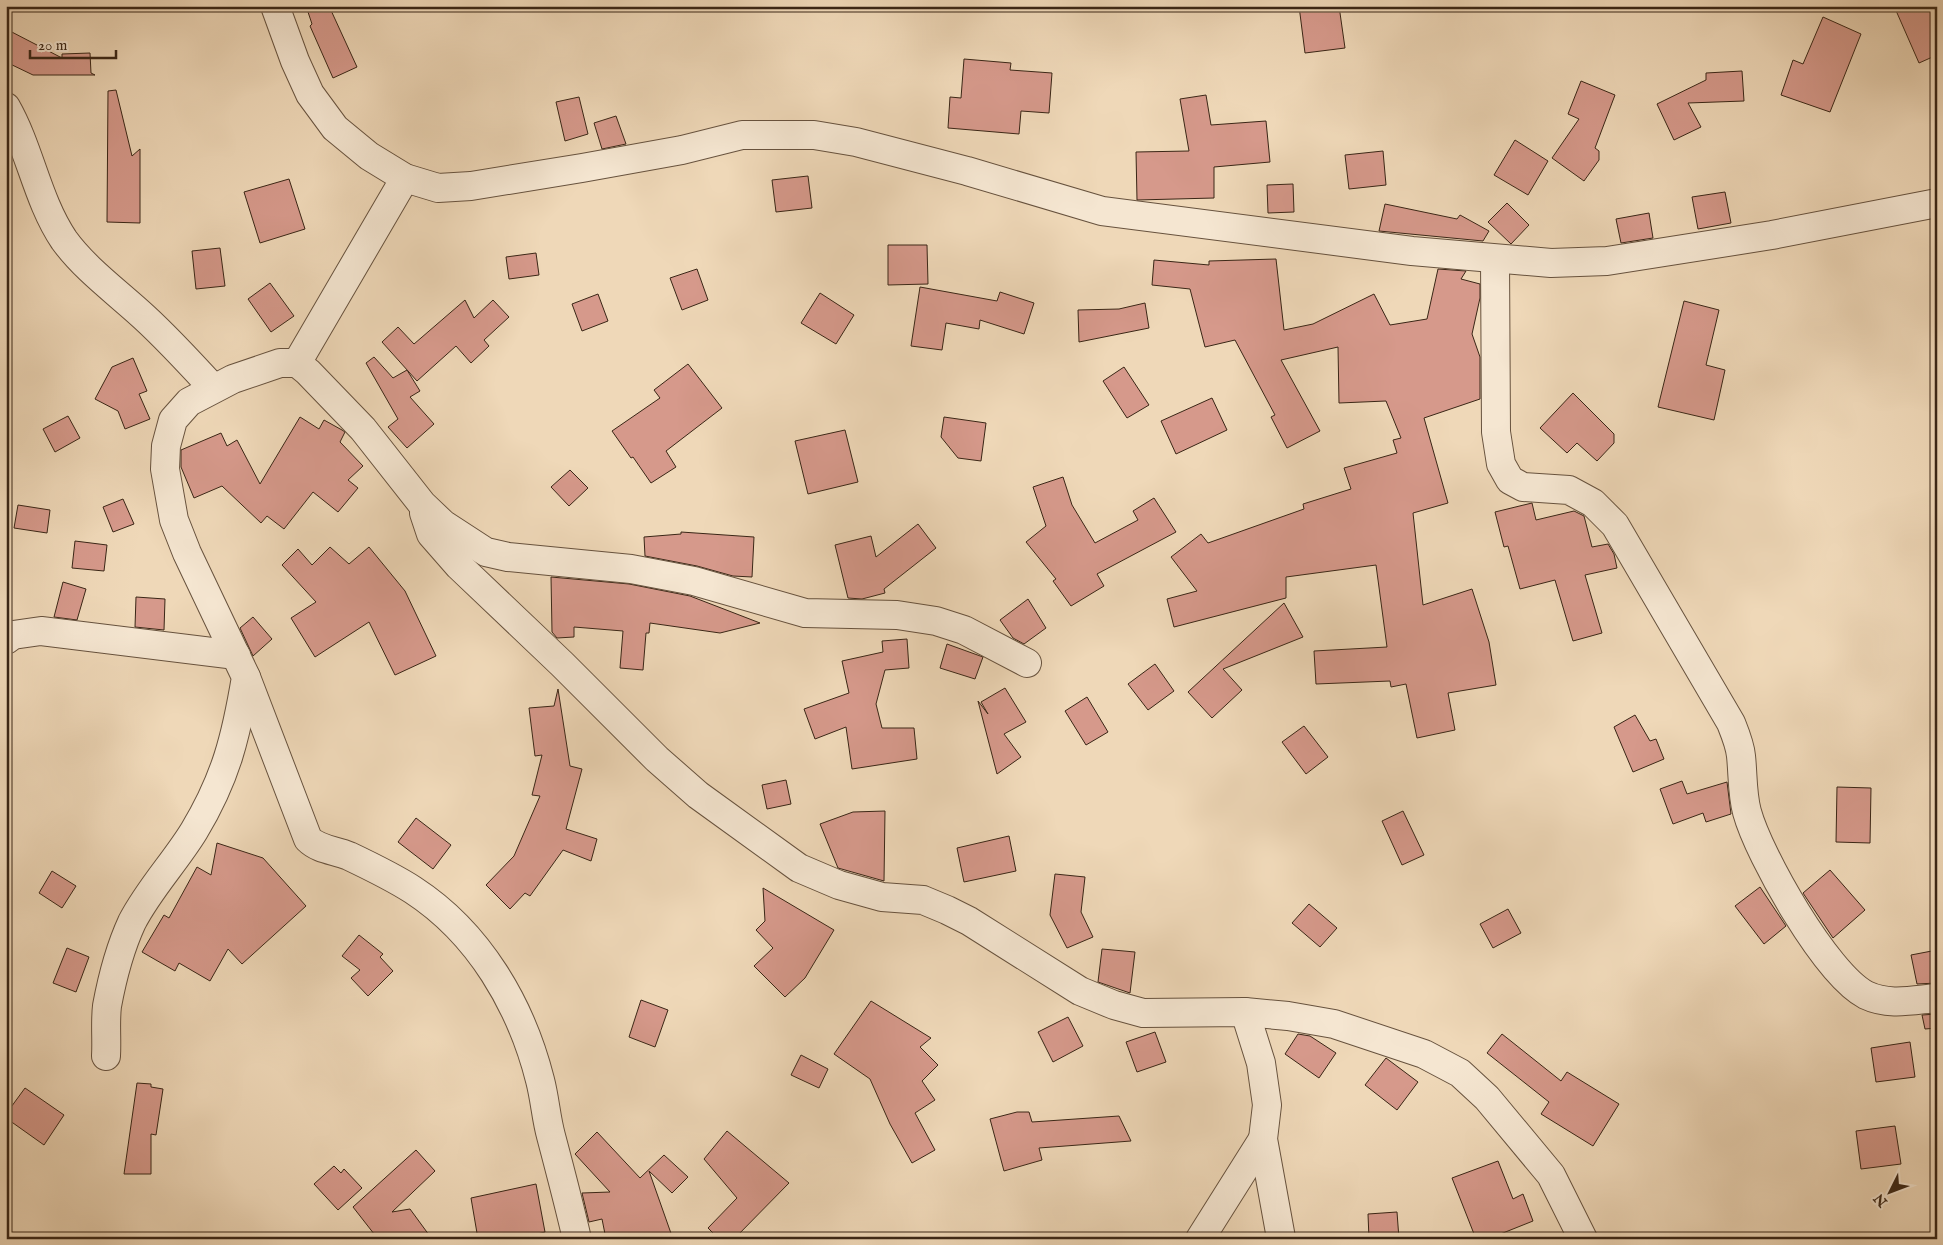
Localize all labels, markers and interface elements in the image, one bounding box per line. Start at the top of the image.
scale bar [30,28,116,60]
text: 20 m [38,36,68,55]
north arrow [1866,1168,1916,1218]
text: N [1870,1190,1892,1211]

